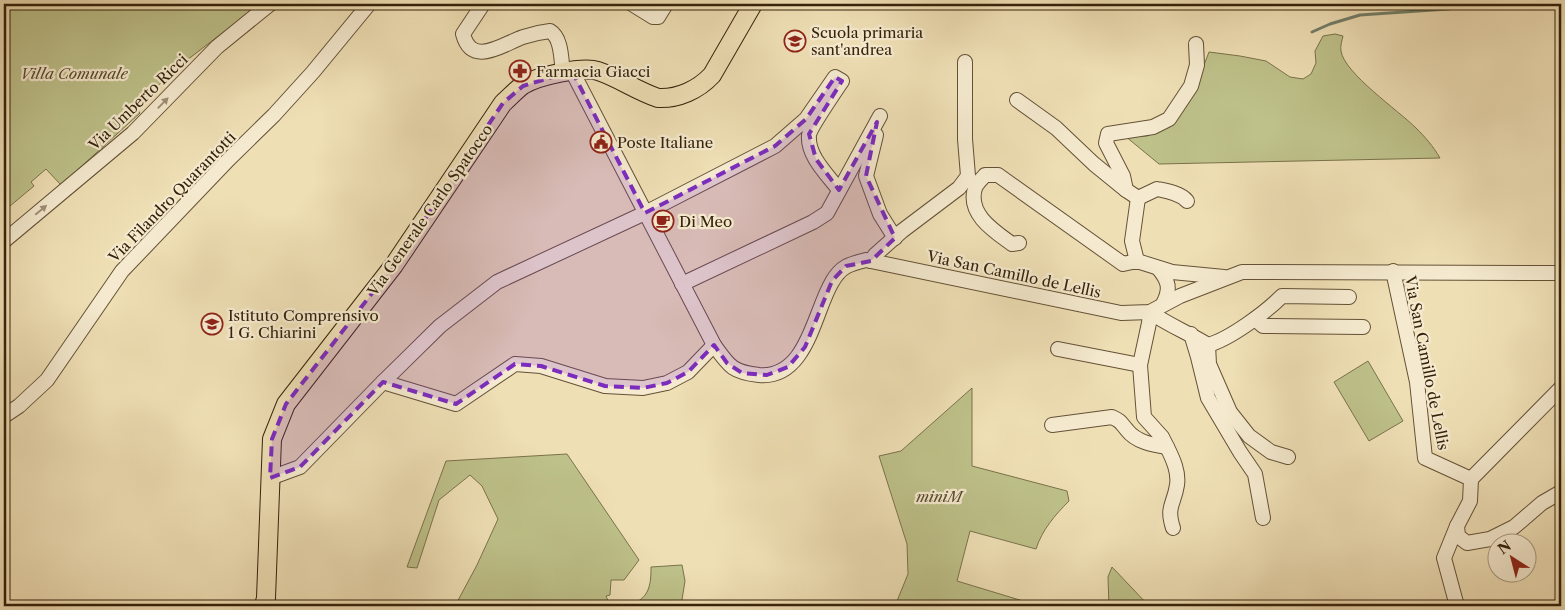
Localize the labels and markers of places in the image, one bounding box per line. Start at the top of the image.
place label: Scuola primaria sant'andrea [811,23,923,59]
school or university icon: Scuola primaria sant'andrea [783,29,807,53]
pharmacy icon: Farmacia Giacci [508,59,532,83]
place label: Farmacia Giacci [536,62,651,81]
public building icon: Poste Italiane [589,130,613,154]
place label: Poste Italiane [617,133,713,152]
cafe icon: Di Meo [651,209,675,233]
place label: Di Meo [679,212,732,231]
place label: Istituto Comprensivo 1 G. Chiarini [228,306,379,342]
school or university icon: Istituto Comprensivo 1 G. Chiarini [200,312,224,336]

